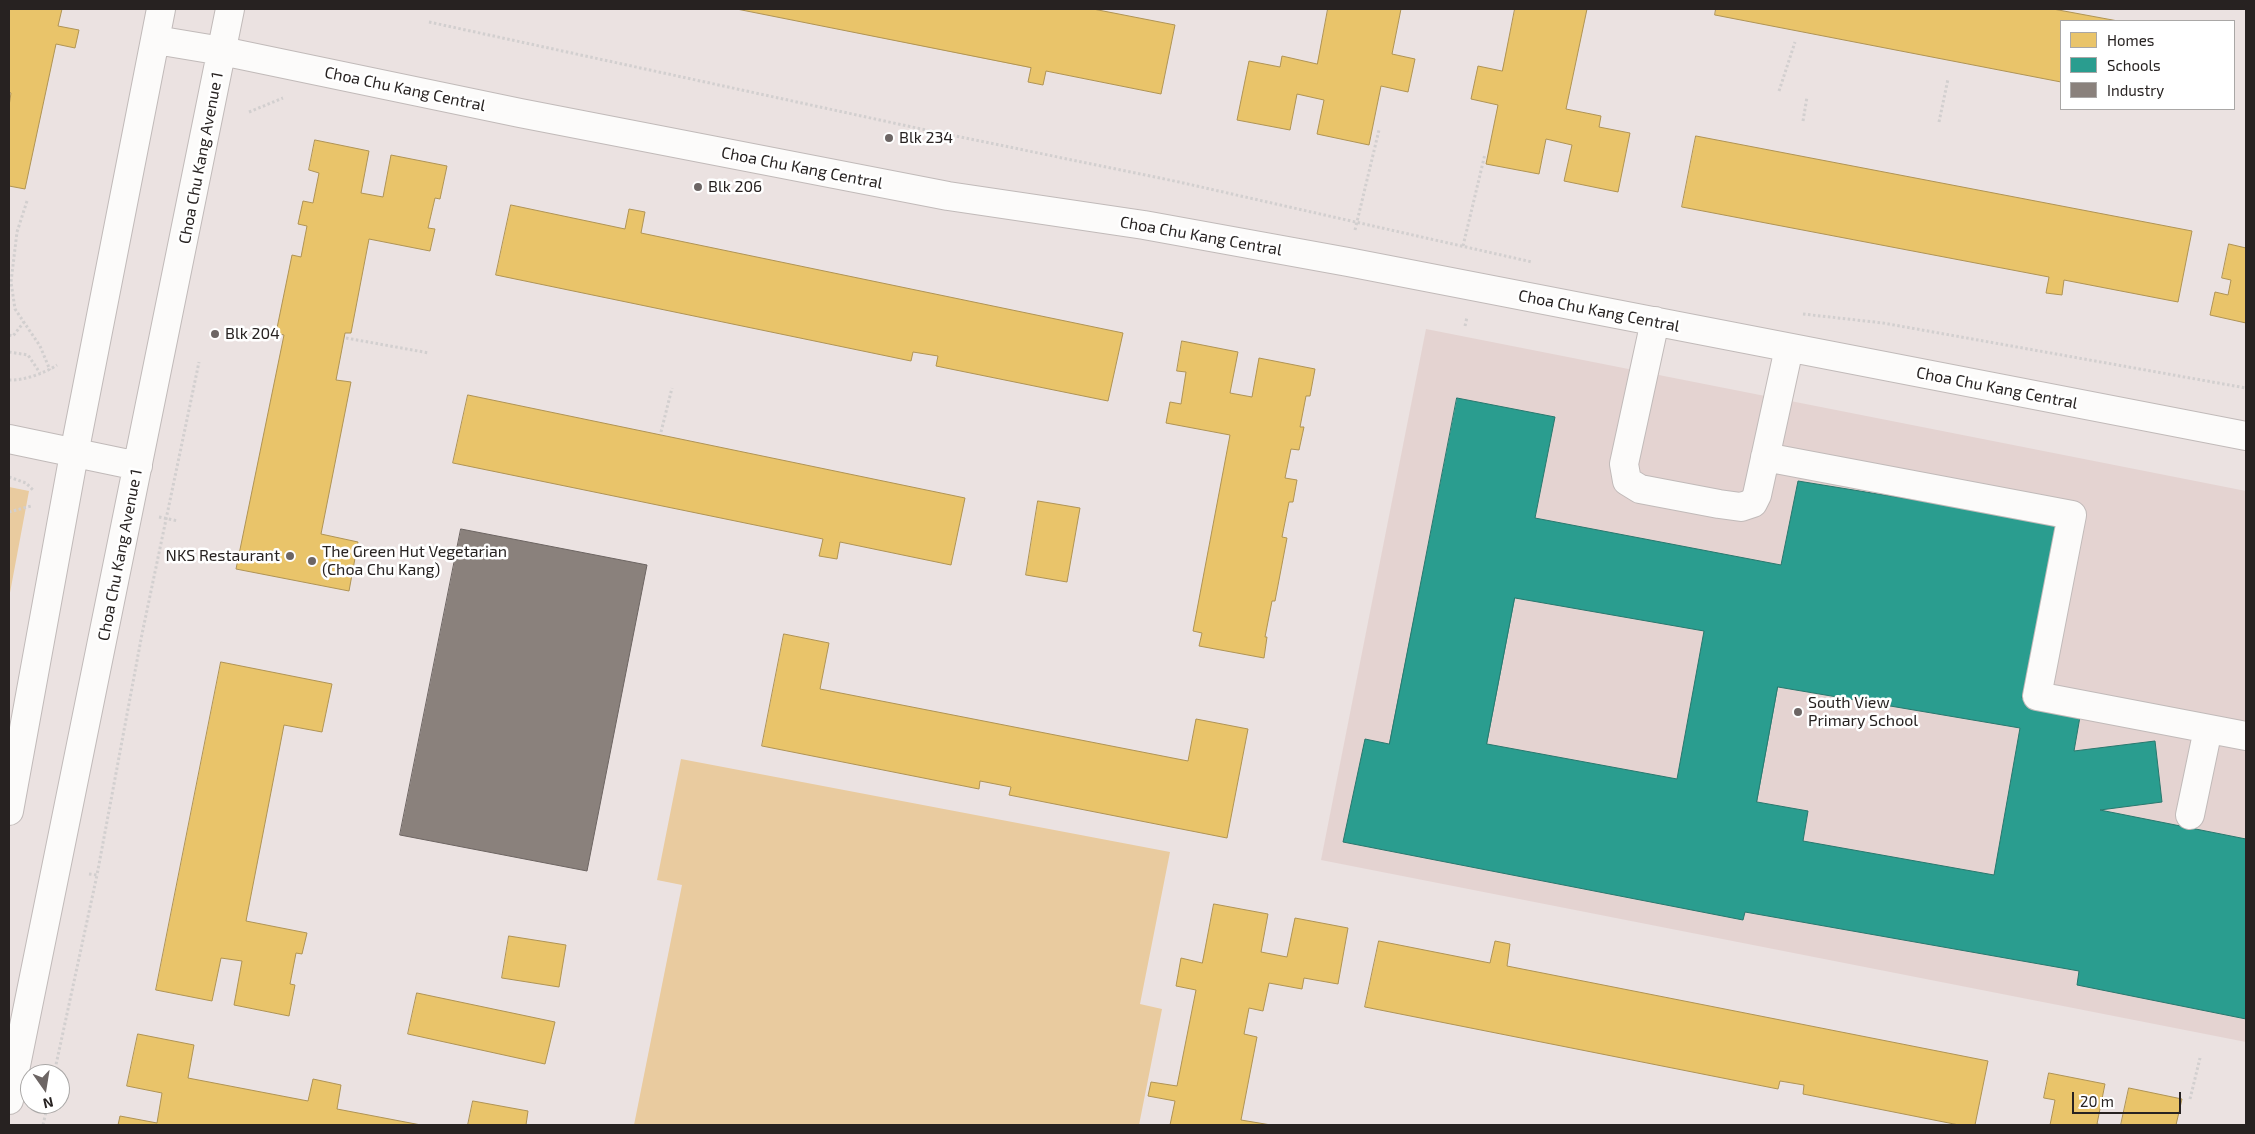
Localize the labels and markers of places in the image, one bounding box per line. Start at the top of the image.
place label: Blk 234 [899,128,953,148]
marker: Blk 234 [883,132,895,144]
place label: Blk 206 [708,177,762,197]
marker: Blk 206 [692,181,704,193]
place label: Blk 204 [225,324,280,344]
marker: Blk 204 [209,328,221,340]
place label: The Green Hut Vegetarian (Choa Chu Kang) [322,542,507,580]
place label: NKS Restaurant [166,546,280,566]
marker: NKS Restaurant [284,550,296,562]
marker: The Green Hut Vegetarian (Choa Chu Kang) [306,555,318,567]
place label: South View Primary School [1808,693,1918,731]
marker: South View Primary School [1792,706,1804,718]

